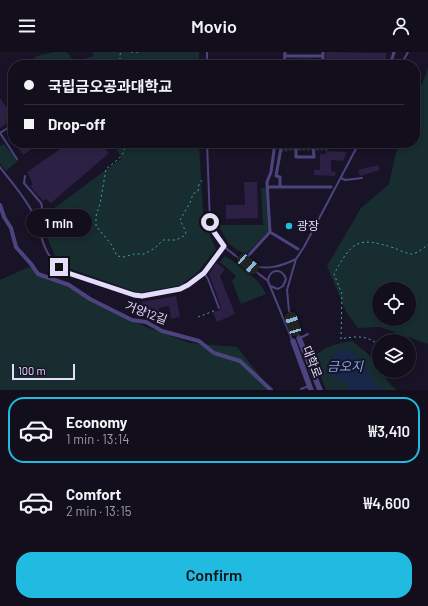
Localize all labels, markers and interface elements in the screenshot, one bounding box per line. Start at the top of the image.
icon: menu [16,15,38,37]
text: Movio [191,15,237,37]
icon: person [390,15,412,37]
text: 국립금오공과대학교 [48,77,172,95]
text: Drop-off [48,115,106,133]
callout: 1 min [26,209,92,237]
route start [201,213,219,231]
text: 1 min [45,215,73,231]
place label: 광장 [297,218,319,232]
marker: 광장 [284,221,294,231]
car [235,252,261,276]
route end [50,258,68,276]
map controls [372,282,416,378]
button: locate [372,282,416,326]
street label: 거양12길 [123,298,169,326]
car [284,311,302,337]
button: layers [372,334,416,378]
street label: 대학로 [300,344,325,380]
water label: 금오지 [327,358,364,374]
scale bar [12,362,75,381]
text: 100 m [18,364,46,377]
icon: car [18,412,54,448]
text: Economy [66,413,127,431]
text: ₩3,410 [368,422,410,440]
text: 1 min · 13:14 [66,431,130,447]
icon: car [18,484,54,520]
text: Comfort [66,485,121,503]
text: ₩4,600 [364,494,410,512]
text: 2 min · 13:15 [66,503,131,519]
button: Confirm [16,552,412,598]

